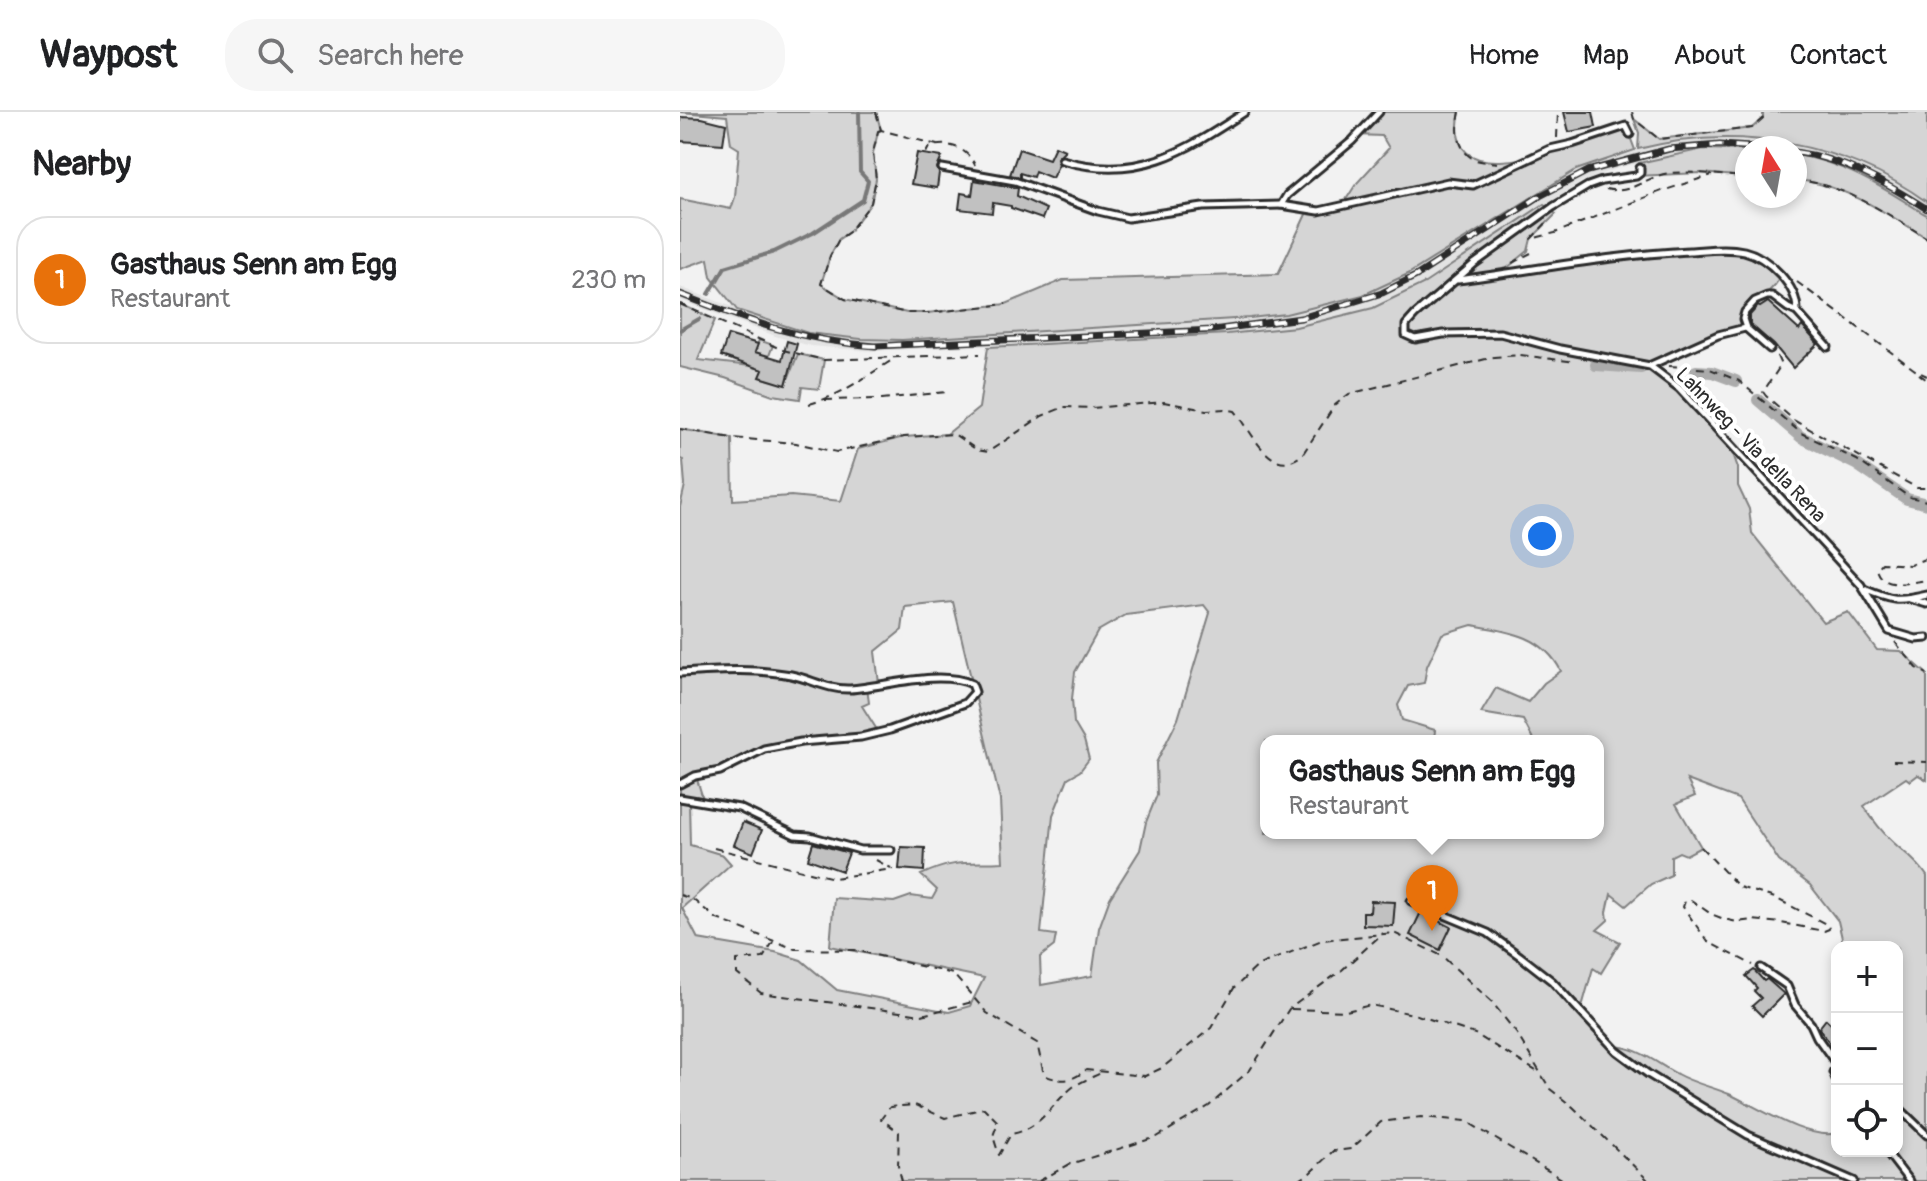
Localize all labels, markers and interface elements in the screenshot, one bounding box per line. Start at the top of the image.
search box [225,19,785,91]
text: Waypost [40,31,177,79]
icon: search [253,33,297,77]
text: Search here [317,37,464,74]
text: Home [1468,38,1539,73]
text: Map [1583,38,1629,73]
text: About [1673,38,1746,73]
text: Contact [1790,38,1887,73]
north arrow [1735,136,1807,208]
text: Nearby [32,143,131,186]
text: Gasthaus Senn am Egg [110,246,397,283]
text: 1 [55,264,65,296]
text: 230 m [571,264,646,296]
text: Restaurant [110,283,230,315]
street label: Lahnweg - Via della Rena [1671,362,1831,528]
your location [1522,516,1562,556]
popup [1260,735,1604,839]
text: Gasthaus Senn am Egg [1289,753,1575,790]
text: Restaurant [1289,790,1409,822]
pin: 1 [1406,865,1458,931]
map controls [1831,941,1903,1157]
button: + [1831,941,1903,1013]
button: − [1831,1013,1903,1085]
button: locate [1831,1085,1903,1157]

